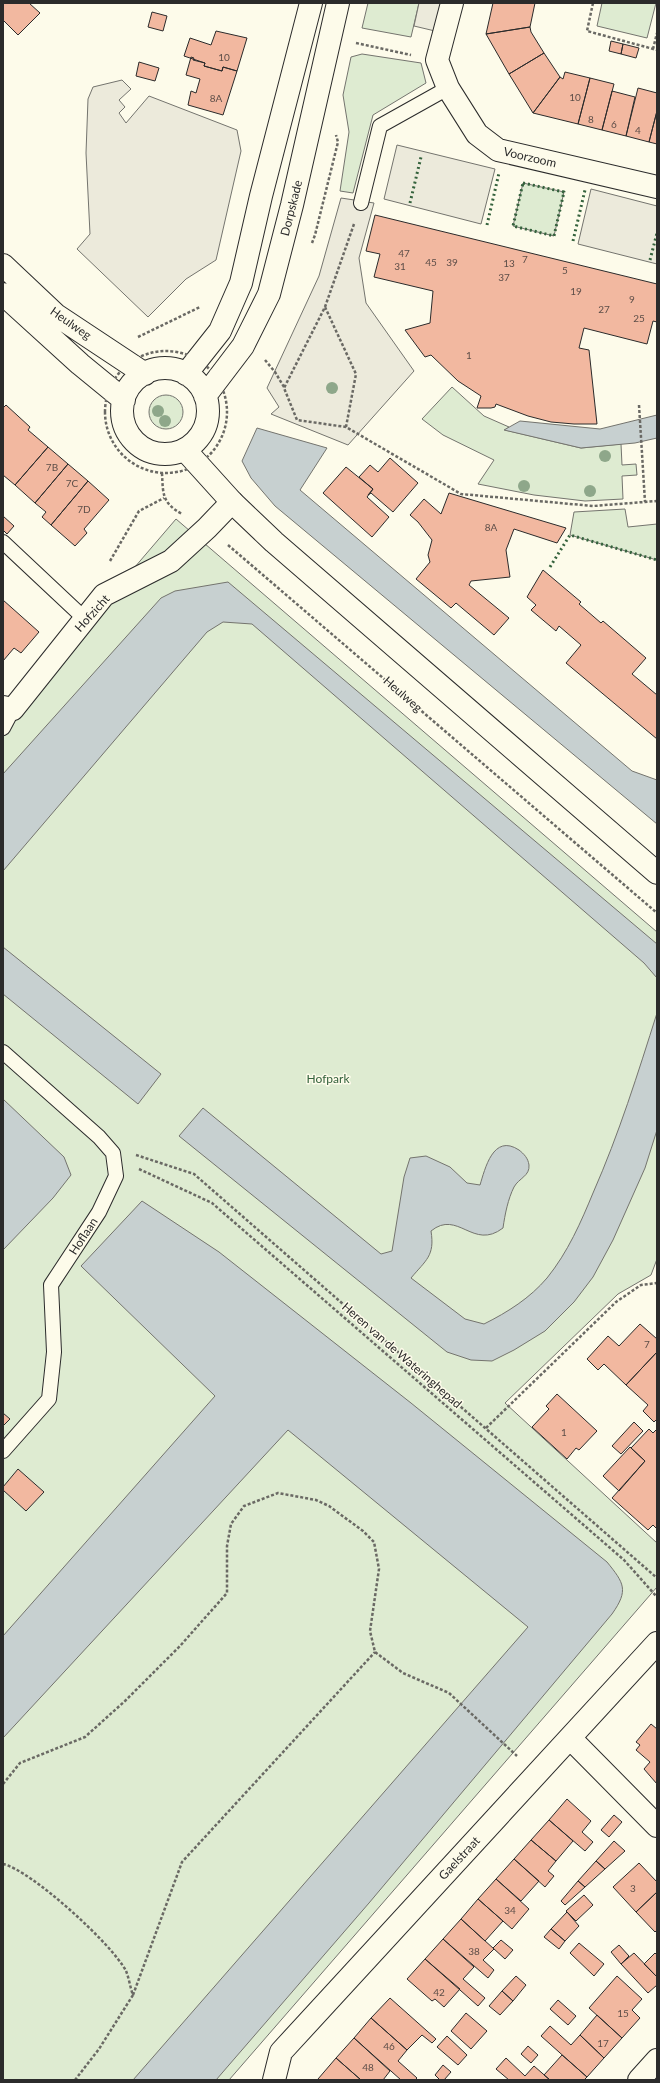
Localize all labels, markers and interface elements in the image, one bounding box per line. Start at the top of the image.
house number: 10 [218,51,230,63]
house number: 10 [569,91,581,103]
house number: 8A [210,92,223,104]
house number: 8 [588,113,594,125]
house number: 6 [611,118,617,130]
house number: 4 [635,124,641,136]
street label: Voorzoom [502,144,558,170]
street label: Dorpskade [277,178,305,238]
house number: 47 [398,247,410,259]
house number: 7 [522,253,528,265]
house number: 45 [425,256,437,268]
house number: 39 [446,256,458,268]
house number: 13 [503,257,515,269]
house number: 31 [394,260,406,272]
house number: 5 [562,264,568,276]
house number: 37 [498,271,510,283]
house number: 19 [570,285,582,297]
house number: 9 [629,293,635,305]
street label: Heulweg [48,303,94,343]
house number: 27 [598,303,610,315]
house number: 25 [633,312,645,324]
house number: 1 [466,349,472,361]
house number: 7B [46,461,58,473]
house number: 7C [66,477,79,489]
house number: 7D [77,503,91,515]
house number: 8A [485,521,498,533]
street label: Hofzicht [71,591,113,635]
street label: Heulweg [380,673,426,715]
park label: Hofpark [306,1071,350,1086]
street label: Hoflaan [65,1215,101,1257]
street label: Heren van de Wateringhepad [339,1299,465,1411]
house number: 7 [644,1338,650,1350]
house number: 1 [561,1426,567,1438]
street label: Gaelstraat [435,1833,483,1883]
house number: 3 [630,1882,636,1894]
house number: 34 [504,1904,516,1916]
house number: 38 [468,1945,480,1957]
house number: 42 [433,1986,445,1998]
house number: 15 [617,2007,629,2019]
house number: 17 [597,2037,609,2049]
house number: 46 [383,2040,395,2052]
house number: 48 [362,2061,374,2073]

